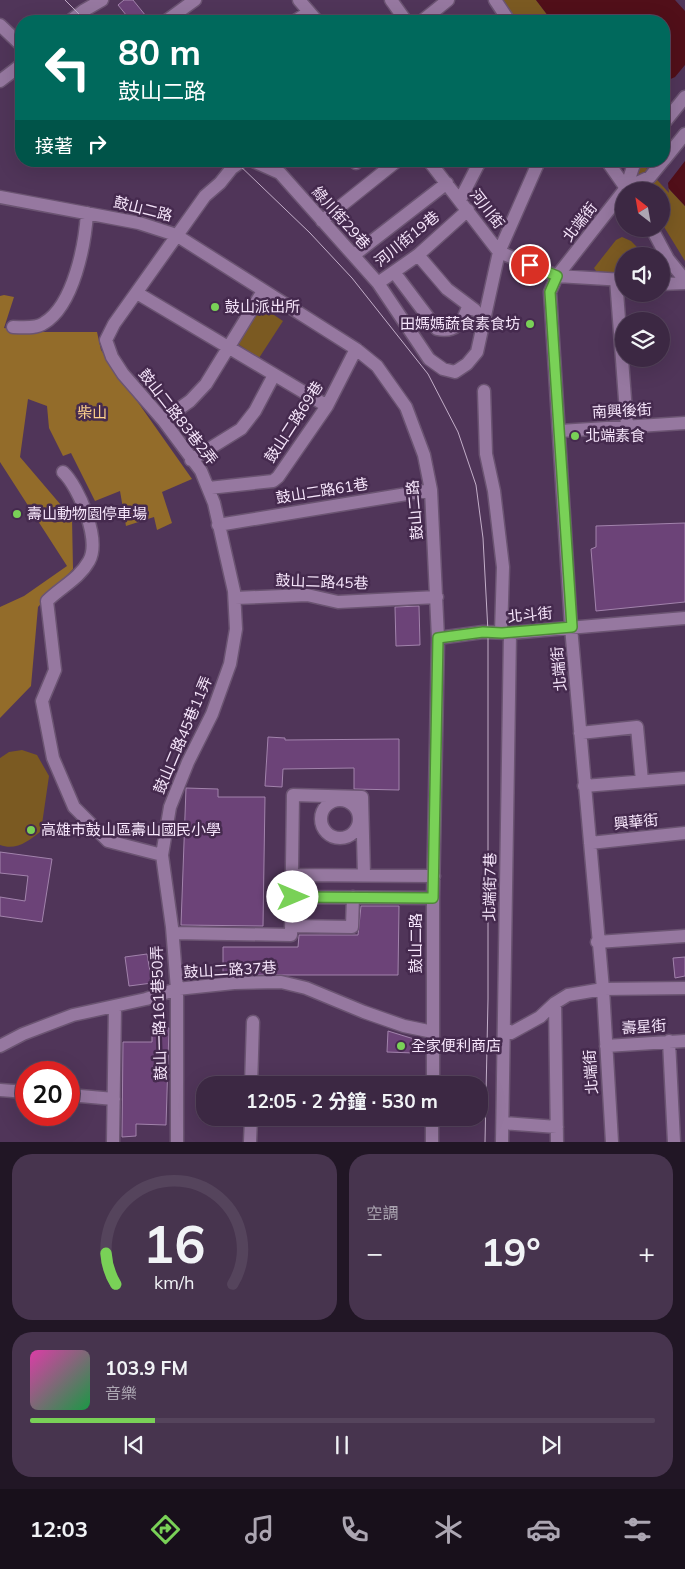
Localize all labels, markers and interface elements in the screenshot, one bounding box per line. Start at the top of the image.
text: 80 m [118,30,201,74]
icon: left [35,35,100,100]
text: 鼓山二路 [118,77,206,105]
icon: right [83,130,111,158]
text: 接著 [35,134,73,158]
street label: 綠川街29巷 [308,182,375,253]
north arrow [615,182,670,238]
map controls [615,182,670,367]
street label: 河川街 [466,185,509,232]
street label: 鼓山二路 [112,192,175,225]
street label: 北端街 [558,198,601,245]
street label: 河川街19巷 [370,207,443,271]
pin [509,244,551,286]
button: sound [615,247,670,302]
icon: arrive [516,251,544,279]
place label: 鼓山派出所 [225,297,300,316]
marker: 鼓山派出所 [209,301,221,313]
button: layers [615,312,670,367]
place label: 田媽媽蔬食素食坊 [400,314,520,333]
marker: 田媽媽蔬食素食坊 [524,318,536,330]
street label: 鼓山二路83巷2弄 [135,365,222,469]
street label: 鼓山二路69巷 [260,378,327,466]
street label: 南興後街 [592,399,652,422]
park label: 柴山 [77,403,107,422]
place label: 北端素食 [585,426,645,445]
marker: 北端素食 [569,430,581,442]
street label: 鼓山二路61巷 [275,474,369,507]
street label: 鼓山二路 [402,479,427,541]
place label: 壽山動物園停車場 [27,504,147,523]
marker: 壽山動物園停車場 [11,508,23,520]
street label: 鼓山二路45巷 [275,570,369,593]
street label: 北斗街 [507,603,553,626]
street label: 北端街 [547,646,570,692]
street label: 鼓山二路45巷11弄 [149,673,216,797]
street label: 興華街 [613,810,659,833]
place label: 高雄市鼓山區壽山國民小學 [41,820,221,839]
marker: 高雄市鼓山區壽山國民小學 [25,824,37,836]
street label: 北端街7巷 [479,852,500,922]
position arrow [266,870,318,922]
street label: 鼓山二路 [406,913,425,973]
street label: 鼓山一路161巷50弄 [147,945,170,1081]
street label: 鼓山二路37巷 [183,958,277,981]
street label: 壽星街 [621,1015,667,1038]
place label: 全家便利商店 [411,1036,501,1055]
marker: 全家便利商店 [395,1040,407,1052]
street label: 北端街 [579,1049,602,1095]
speed limit sign: 20 [15,1061,80,1126]
text: 12:05 · 2 分鐘 · 530 m [246,1089,438,1113]
text: 空調 [367,1203,399,1223]
text: 16 [143,1211,205,1276]
text: 19° [481,1228,541,1276]
text: − [367,1235,383,1270]
text: + [638,1235,655,1270]
text: km/h [154,1271,194,1293]
text: 103.9 FM [105,1356,188,1380]
text: 音樂 [105,1383,137,1403]
icon: previous [120,1431,148,1459]
icon: pause [328,1431,356,1459]
icon: next [537,1431,565,1459]
icon: directions [148,1512,183,1547]
icon: music [242,1512,277,1547]
icon: phone [337,1512,372,1547]
icon: climate [431,1512,466,1547]
icon: car [526,1512,561,1547]
icon: filters [620,1512,655,1547]
text: 12:03 [30,1515,88,1543]

